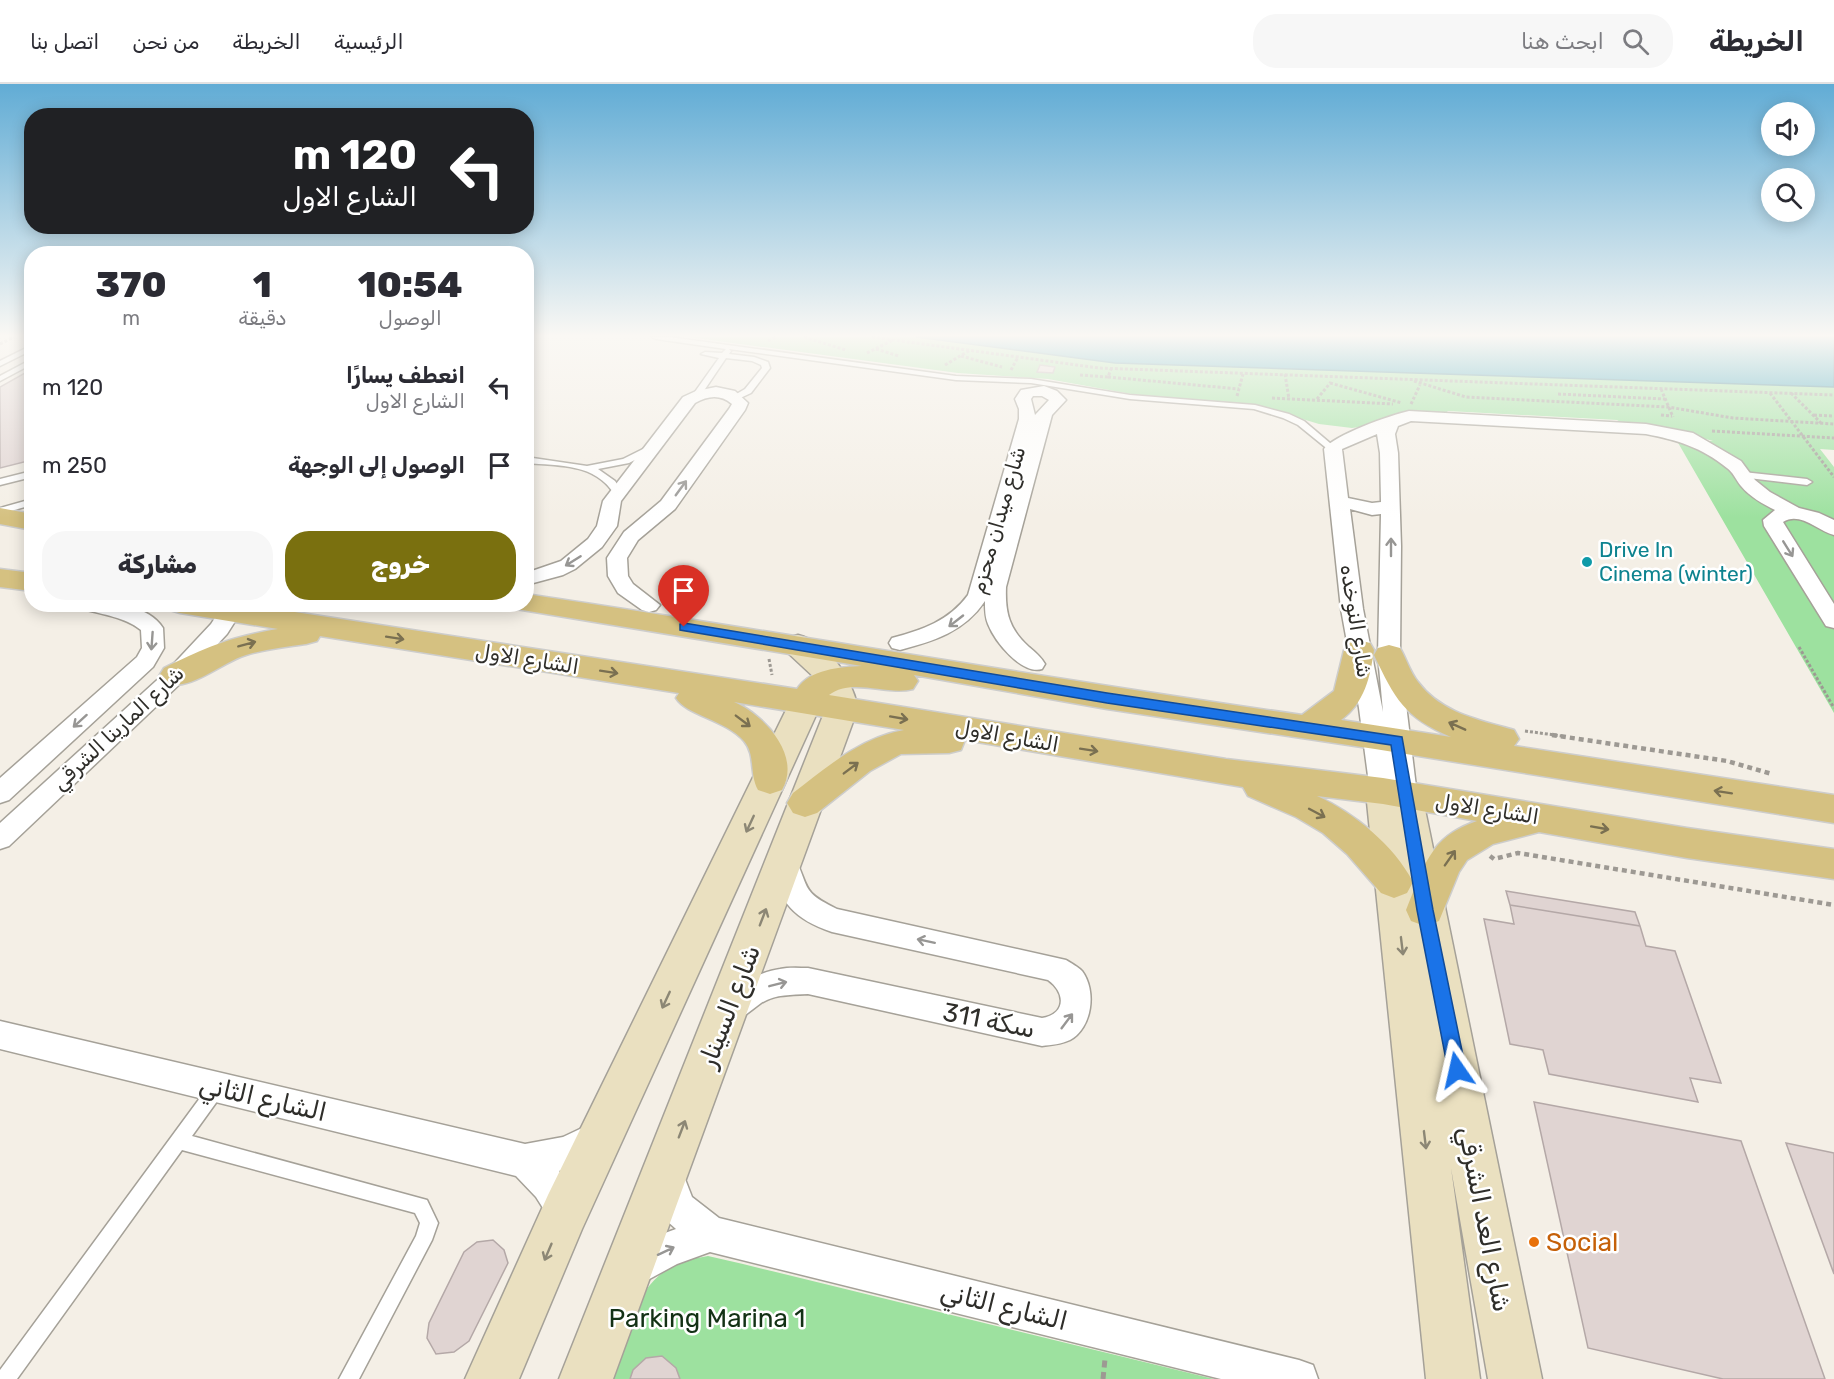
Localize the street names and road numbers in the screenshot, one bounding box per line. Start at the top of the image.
street label: شارع ميدان محزم [965,444,1032,597]
street label: شارع النوخده [1333,563,1378,680]
street label: الشارع الاول [473,638,581,681]
street label: شارع المارينا الشرقي [47,660,191,798]
street label: الشارع الاول [953,714,1061,759]
street label: الشارع الاول [1433,788,1541,831]
street label: شارع السينار [691,941,769,1074]
street label: سكة 311 [940,996,1038,1045]
street label: الشارع الثاني [195,1069,330,1132]
street label: شارع العد الشرقي [1447,1124,1518,1315]
street label: الشارع الثاني [936,1276,1071,1341]

